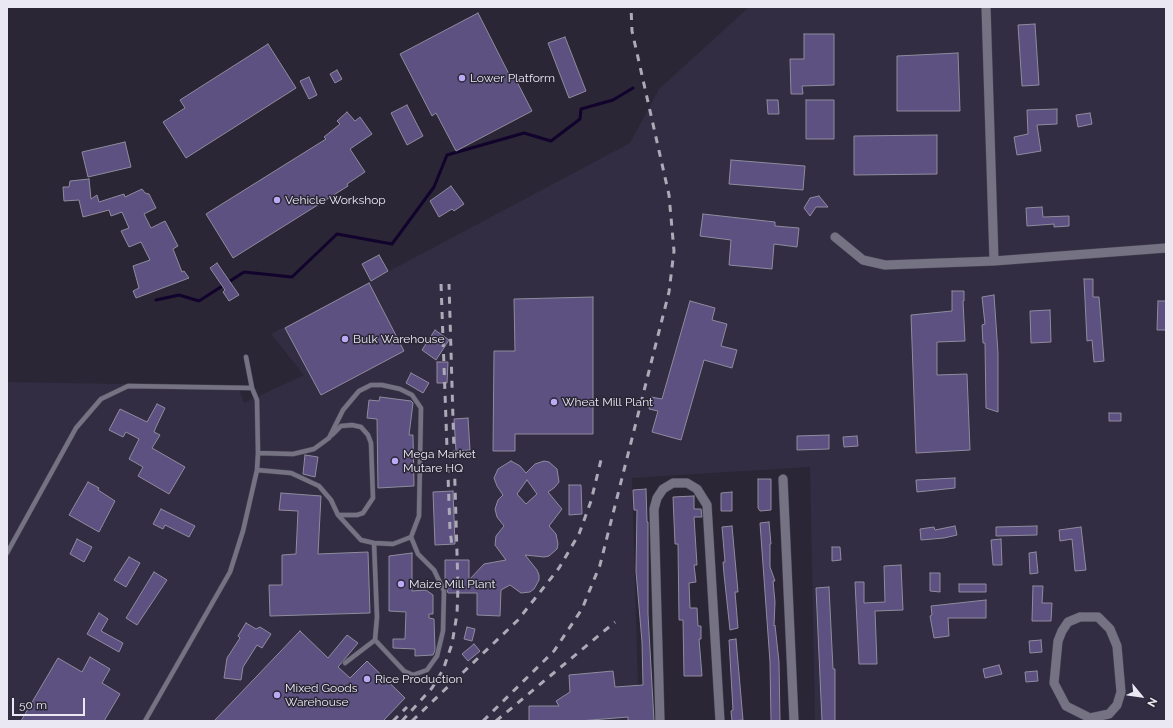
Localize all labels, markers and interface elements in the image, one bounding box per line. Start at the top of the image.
place label: Lower Platform [470,71,555,85]
marker: Lower Platform [457,73,467,83]
place label: Vehicle Workshop [285,193,386,207]
marker: Vehicle Workshop [272,195,282,205]
place label: Bulk Warehouse [353,332,444,346]
marker: Bulk Warehouse [340,334,350,344]
place label: Wheat Mill Plant [562,395,653,409]
marker: Wheat Mill Plant [549,397,559,407]
place label: Mega Market Mutare HQ [403,447,476,475]
marker: Mega Market Mutare HQ [390,456,400,466]
place label: Maize Mill Plant [409,577,495,591]
marker: Maize Mill Plant [396,579,406,589]
place label: Rice Production [375,672,463,686]
marker: Rice Production [362,674,372,684]
north arrow [1121,676,1161,716]
place label: Mixed Goods Warehouse [285,681,358,709]
scale bar [14,690,87,716]
marker: Mixed Goods Warehouse [272,690,282,700]
text: N [1144,695,1160,709]
text: 50 m [19,698,47,712]

